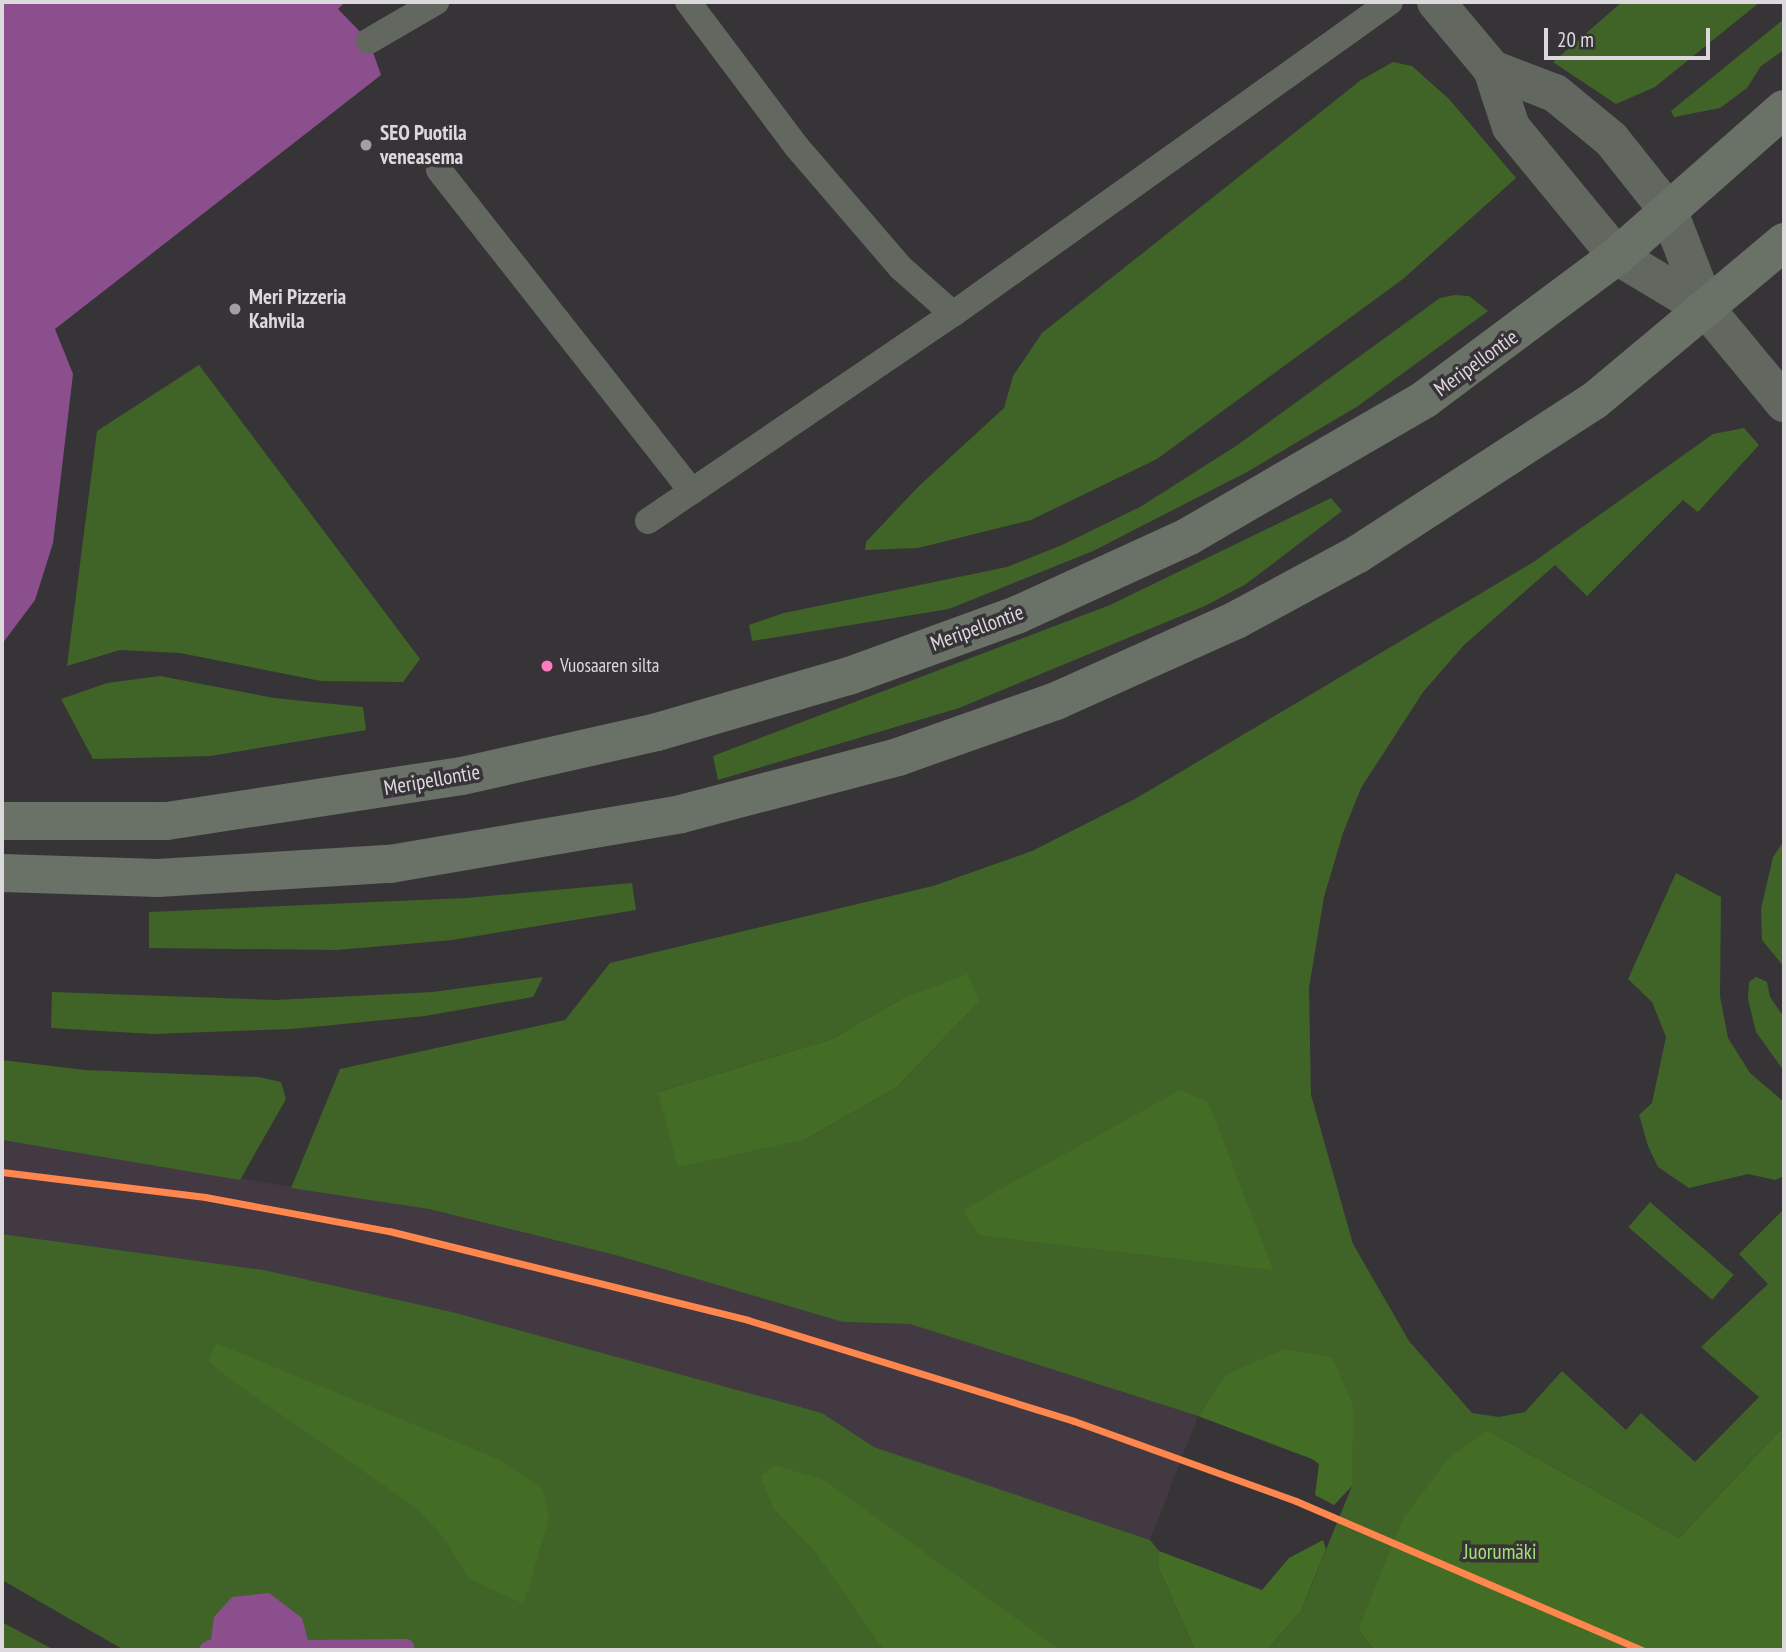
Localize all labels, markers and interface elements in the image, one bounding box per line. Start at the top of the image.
scale bar [1548,14,1714,58]
text: 20 m [1557,26,1594,53]
place label: SEO Puotila veneasema [380,120,467,170]
marker: SEO Puotila veneasema [358,137,374,153]
place label: Meri Pizzeria Kahvila [249,284,346,334]
marker: Meri Pizzeria Kahvila [227,301,243,317]
street label: Meripellontie [1429,324,1523,402]
street label: Meripellontie [927,600,1027,656]
place label: Vuosaaren silta [560,655,659,677]
marker: Vuosaaren silta [540,659,554,673]
street label: Meripellontie [382,759,482,801]
park label: Juorumäki [1464,1539,1536,1565]

